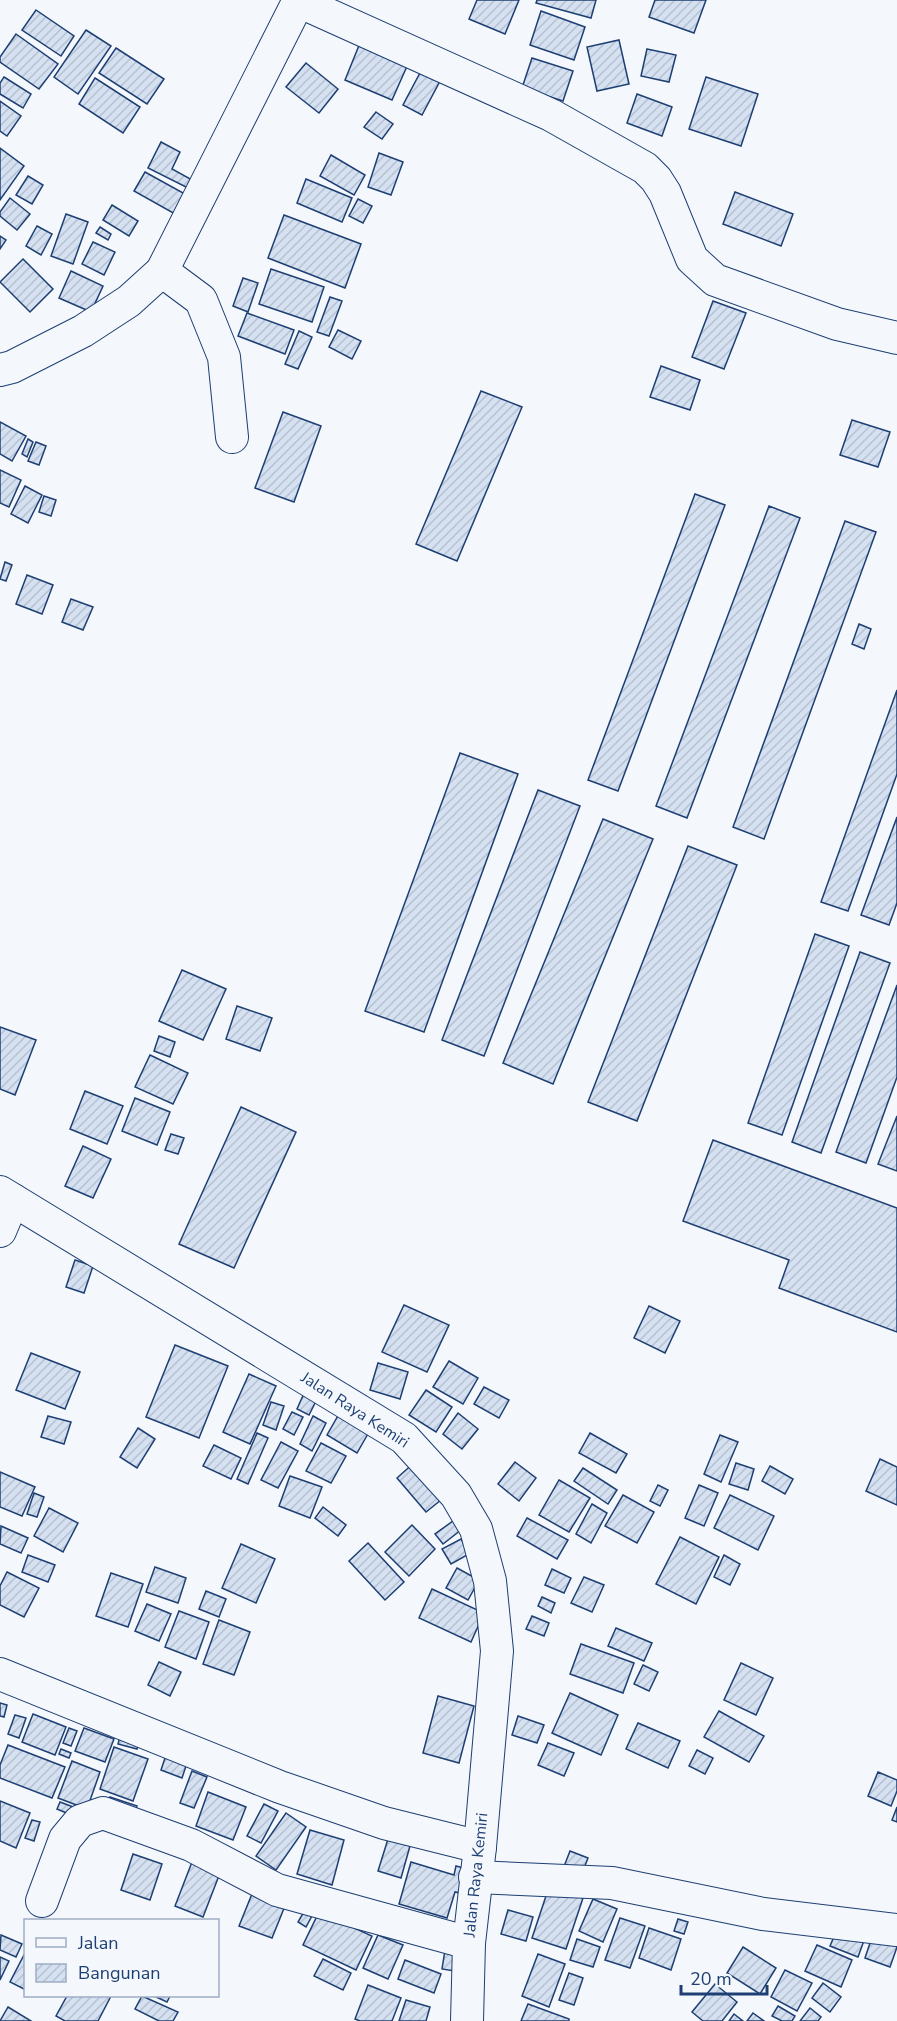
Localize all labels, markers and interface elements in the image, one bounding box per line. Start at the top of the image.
street label: Jalan Raya Kemiri [296,1366,413,1453]
street label: Jalan Raya Kemiri [458,1812,493,1939]
legend [24,1919,219,1997]
text: Jalan [77,1931,118,1955]
scale bar [681,1958,766,1996]
text: Bangunan [78,1961,161,1985]
text: 20 m [690,1967,732,1991]

